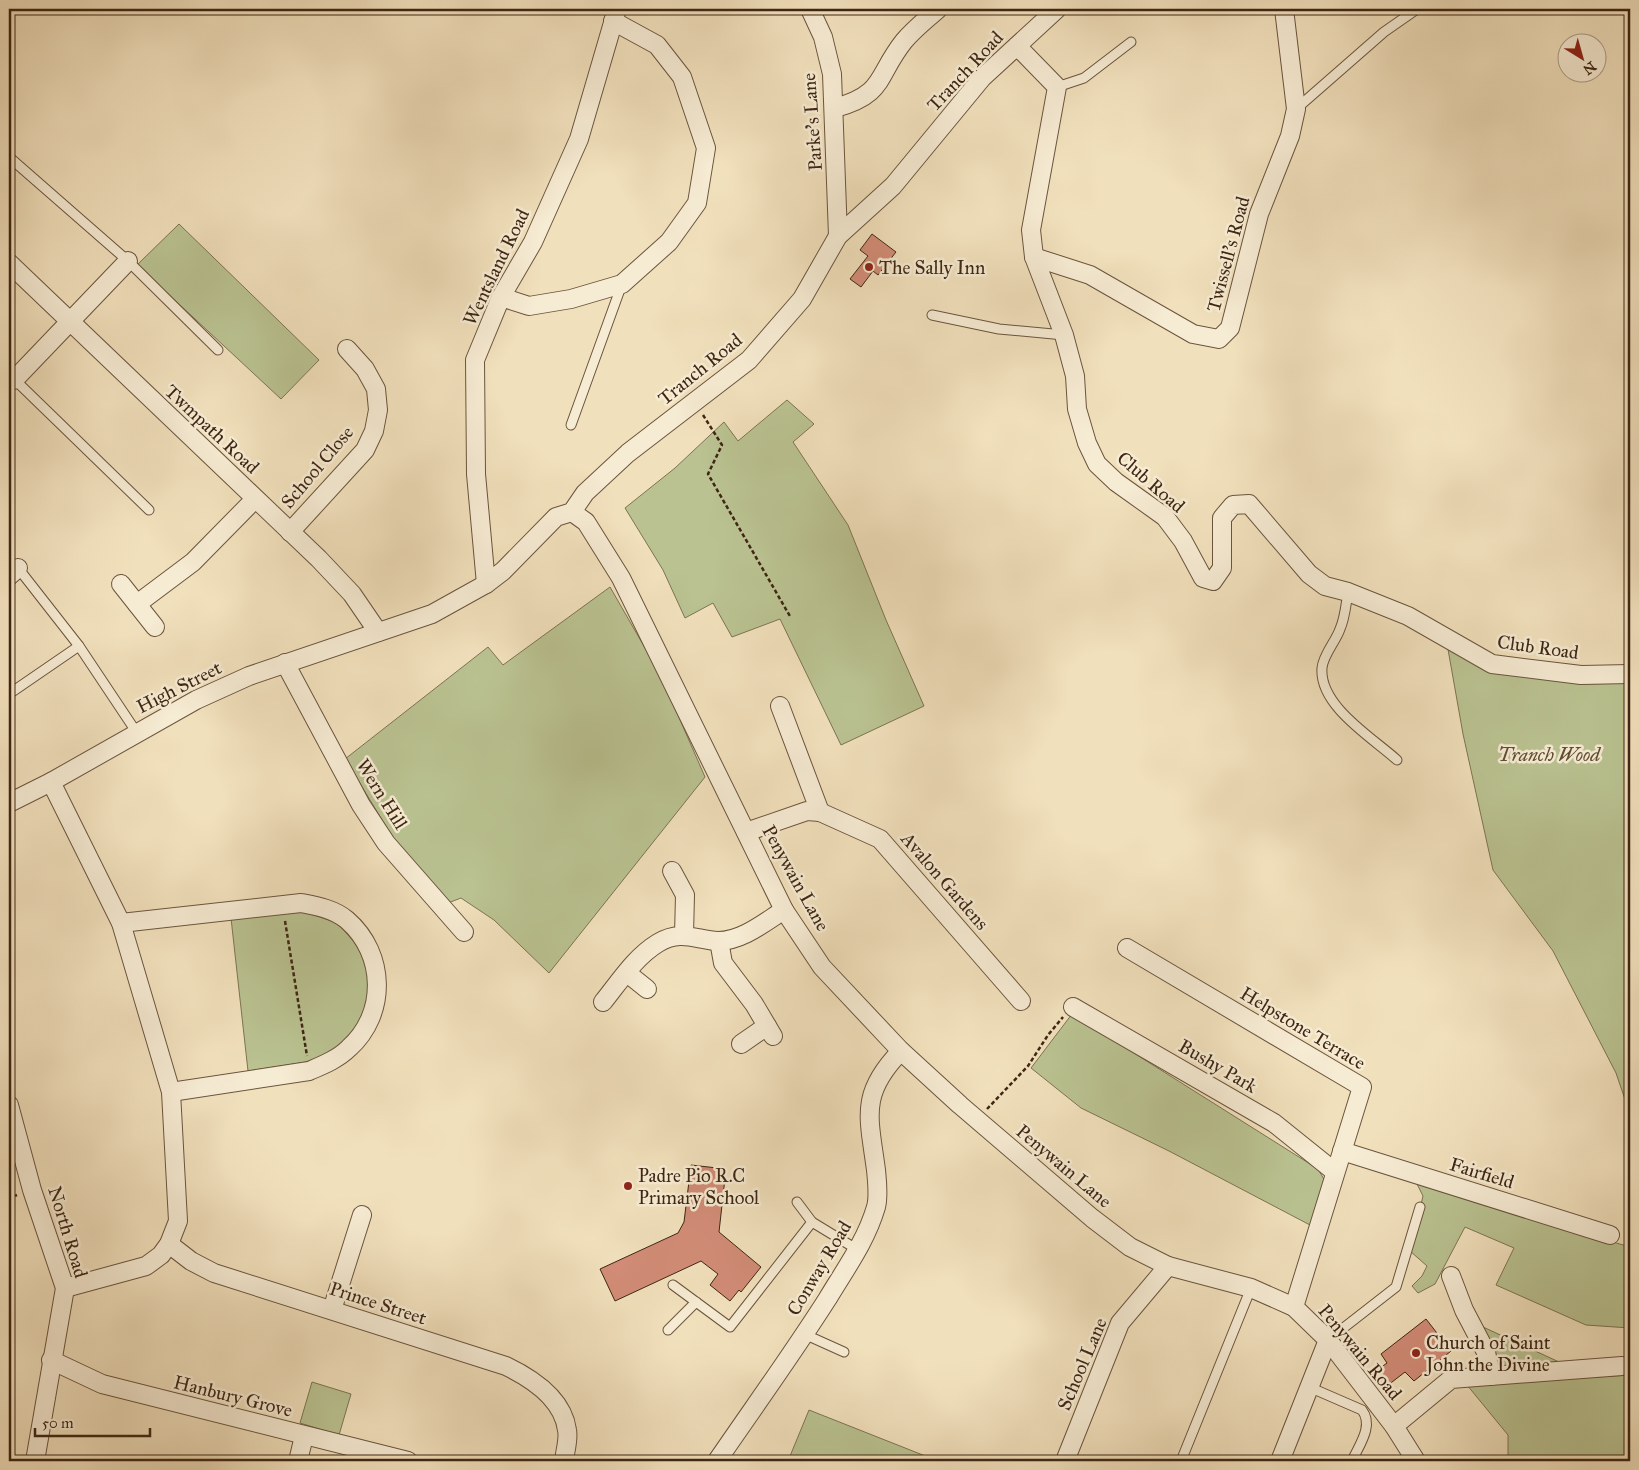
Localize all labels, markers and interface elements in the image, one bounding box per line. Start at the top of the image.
street label: Tranch Road [922,26,1008,116]
north arrow [1556,32,1606,82]
text: N [1580,58,1599,78]
street label: Parke's Lane [797,72,827,172]
street label: Twissell's Road [1202,193,1255,314]
street label: Wentsland Road [458,205,534,329]
place label: The Sally Inn [879,256,985,279]
marker: The Sally Inn [863,261,875,273]
street label: Tranch Road [653,328,747,410]
street label: Twmpath Road [160,379,264,479]
street label: School Close [276,421,358,513]
street label: Club Road [1113,446,1190,518]
street label: Club Road [1496,630,1581,664]
street label: High Street [133,656,226,719]
park label: Tranch Wood [1498,743,1601,766]
street label: Wern Hill [351,755,413,834]
street label: Penywain Lane [757,821,835,935]
street label: Avalon Gardens [896,827,994,935]
street label: Helpstone Terrace [1236,982,1370,1074]
street label: Bushy Park [1175,1034,1262,1098]
street label: Penywain Lane [1012,1119,1116,1213]
street label: Fairfield [1447,1152,1517,1194]
place label: Padre Pio R.C Primary School [638,1164,760,1209]
marker: Padre Pio R.C Primary School [622,1180,634,1192]
street label: North Road [43,1183,93,1281]
street label: Conway Road [782,1216,857,1320]
street label: Prince Street [327,1277,430,1330]
street label: Penywain Road [1313,1300,1407,1405]
street label: School Lane [1052,1314,1112,1414]
place label: Church of Saint John the Divine [1424,1331,1551,1377]
marker: Church of Saint John the Divine [1410,1347,1422,1359]
street label: Hanbury Grove [171,1370,295,1422]
scale bar [35,1405,150,1437]
text: 50 m [42,1414,74,1432]

